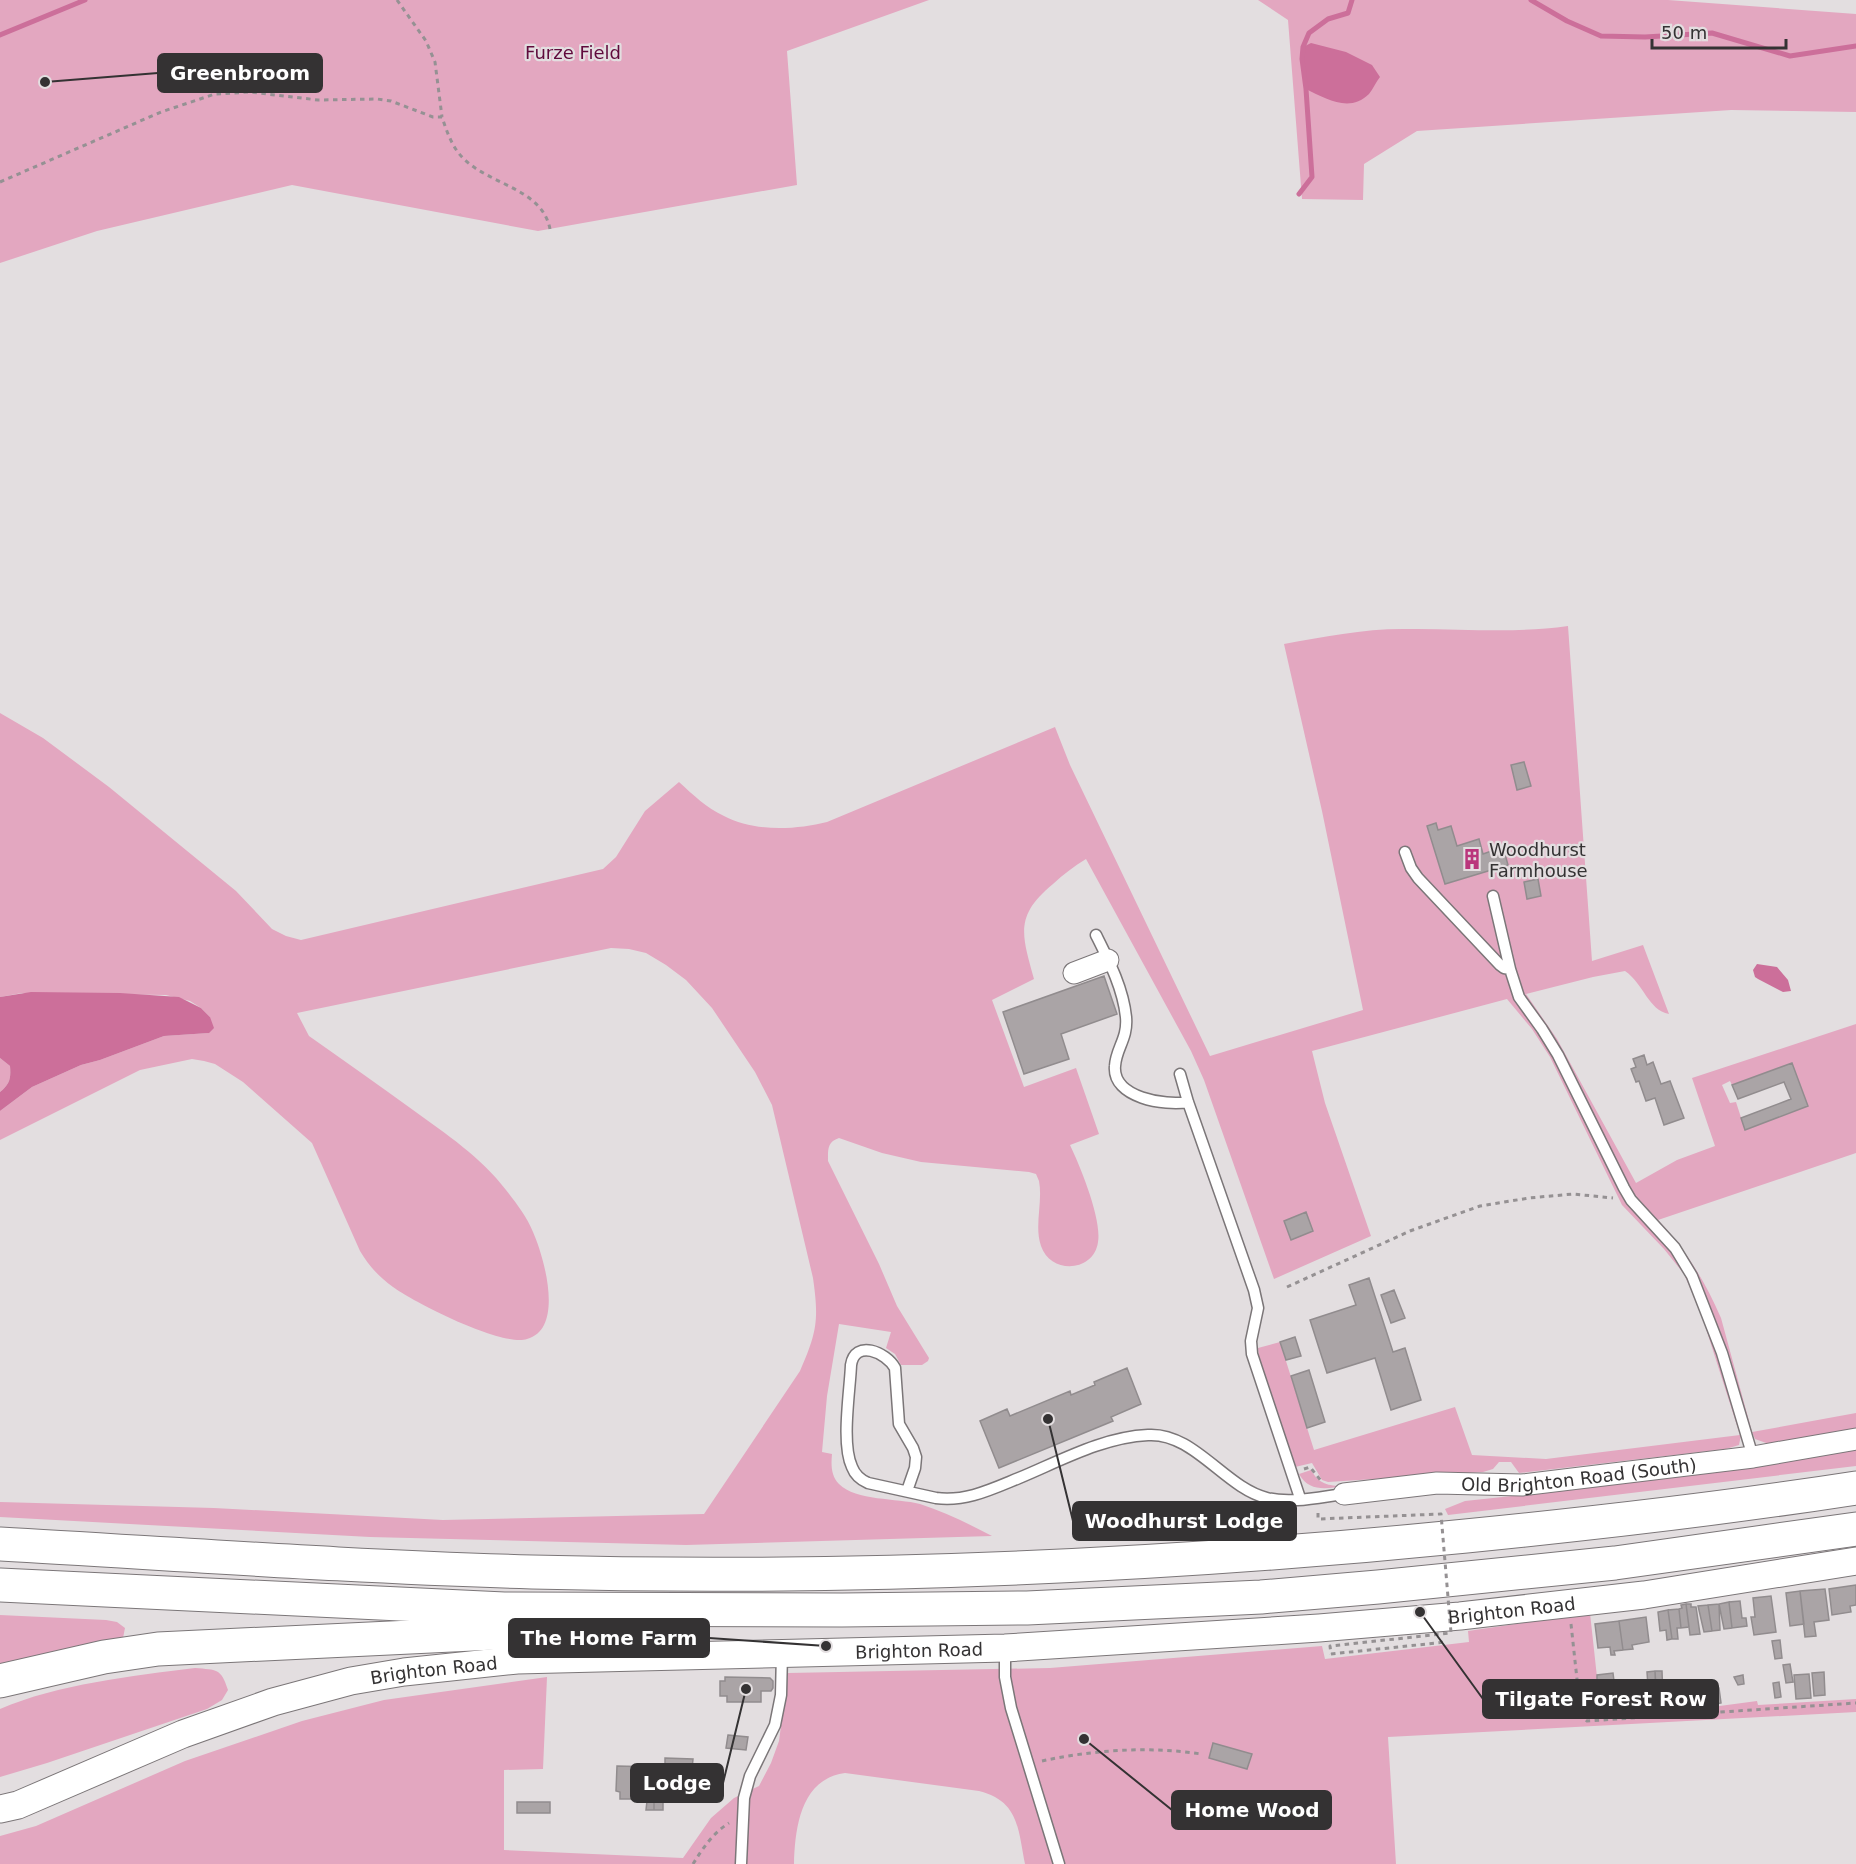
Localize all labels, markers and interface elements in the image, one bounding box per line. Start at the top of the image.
scale bar [1652,12,1786,50]
text: 50 m [1661,22,1707,43]
park label: Furze Field [525,42,621,63]
callout: Greenbroom [158,54,322,92]
text: Greenbroom [170,61,310,85]
place label: Woodhurst Farmhouse [1489,839,1588,881]
building icon: Woodhurst Farmhouse [1460,847,1484,871]
street label: Old Brighton Road (South) [1461,1453,1698,1496]
callout: Woodhurst Lodge [1073,1502,1296,1540]
text: Woodhurst Lodge [1085,1509,1283,1533]
street label: Brighton Road [1447,1592,1576,1627]
callout: The Home Farm [509,1619,709,1657]
text: The Home Farm [521,1626,697,1650]
street label: Brighton Road [855,1638,983,1662]
street label: Brighton Road [369,1652,498,1688]
callout: Tilgate Forest Row [1483,1680,1718,1718]
text: Tilgate Forest Row [1495,1687,1707,1711]
callout: Lodge [631,1764,723,1802]
text: Lodge [643,1771,711,1795]
callout: Home Wood [1172,1791,1331,1829]
text: Home Wood [1185,1798,1320,1822]

